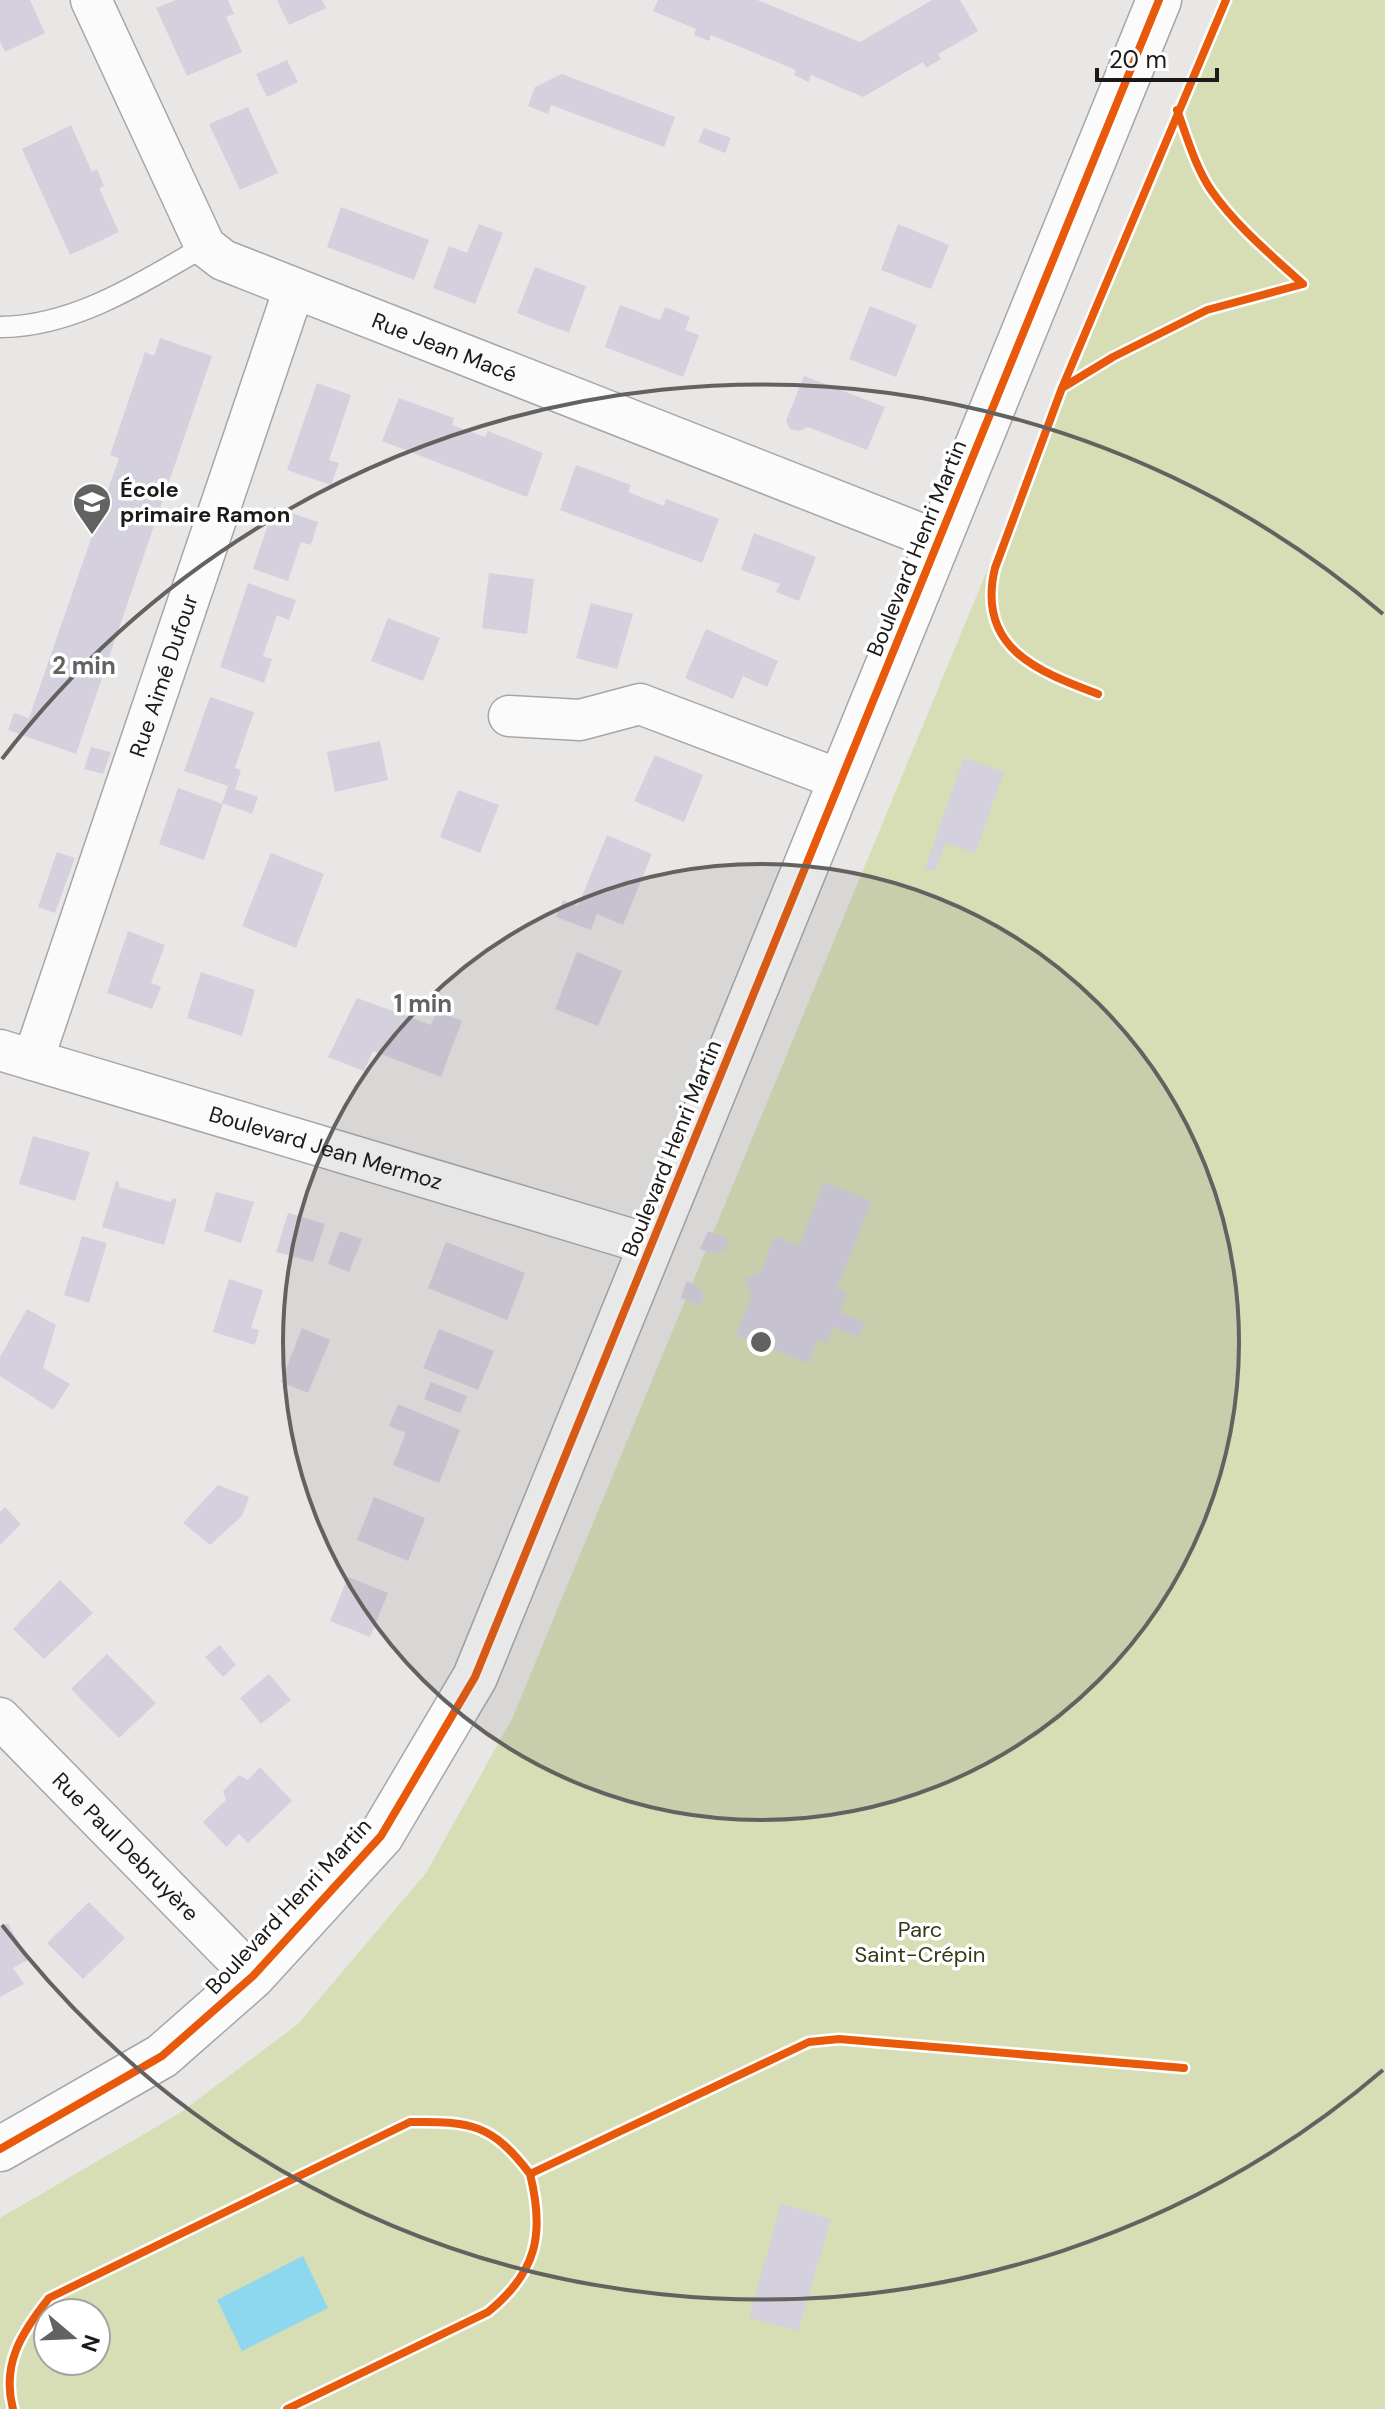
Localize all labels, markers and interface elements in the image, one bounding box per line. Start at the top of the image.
scale bar [1097,32,1217,82]
text: 20 m [1109,44,1167,75]
street label: Rue Jean Macé [368,306,521,389]
street label: Boulevard Henri Martin [860,436,973,661]
place label: École primaire Ramon [120,475,290,529]
school or university icon: École primaire Ramon [71,481,113,536]
street label: Rue Aimé Dufour [123,590,205,761]
text: 2 min [52,650,116,681]
text: 1 min [394,988,452,1019]
street label: Boulevard Henri Martin [615,1036,728,1261]
street label: Boulevard Jean Mermoz [205,1099,446,1197]
centre of rings [747,1328,775,1356]
street label: Rue Paul Debruyère [46,1766,205,1928]
street label: Boulevard Henri Martin [199,1812,378,2001]
park label: Parc Saint-Crépin [855,1915,985,1969]
north arrow [32,2297,112,2377]
text: N [74,2331,107,2356]

